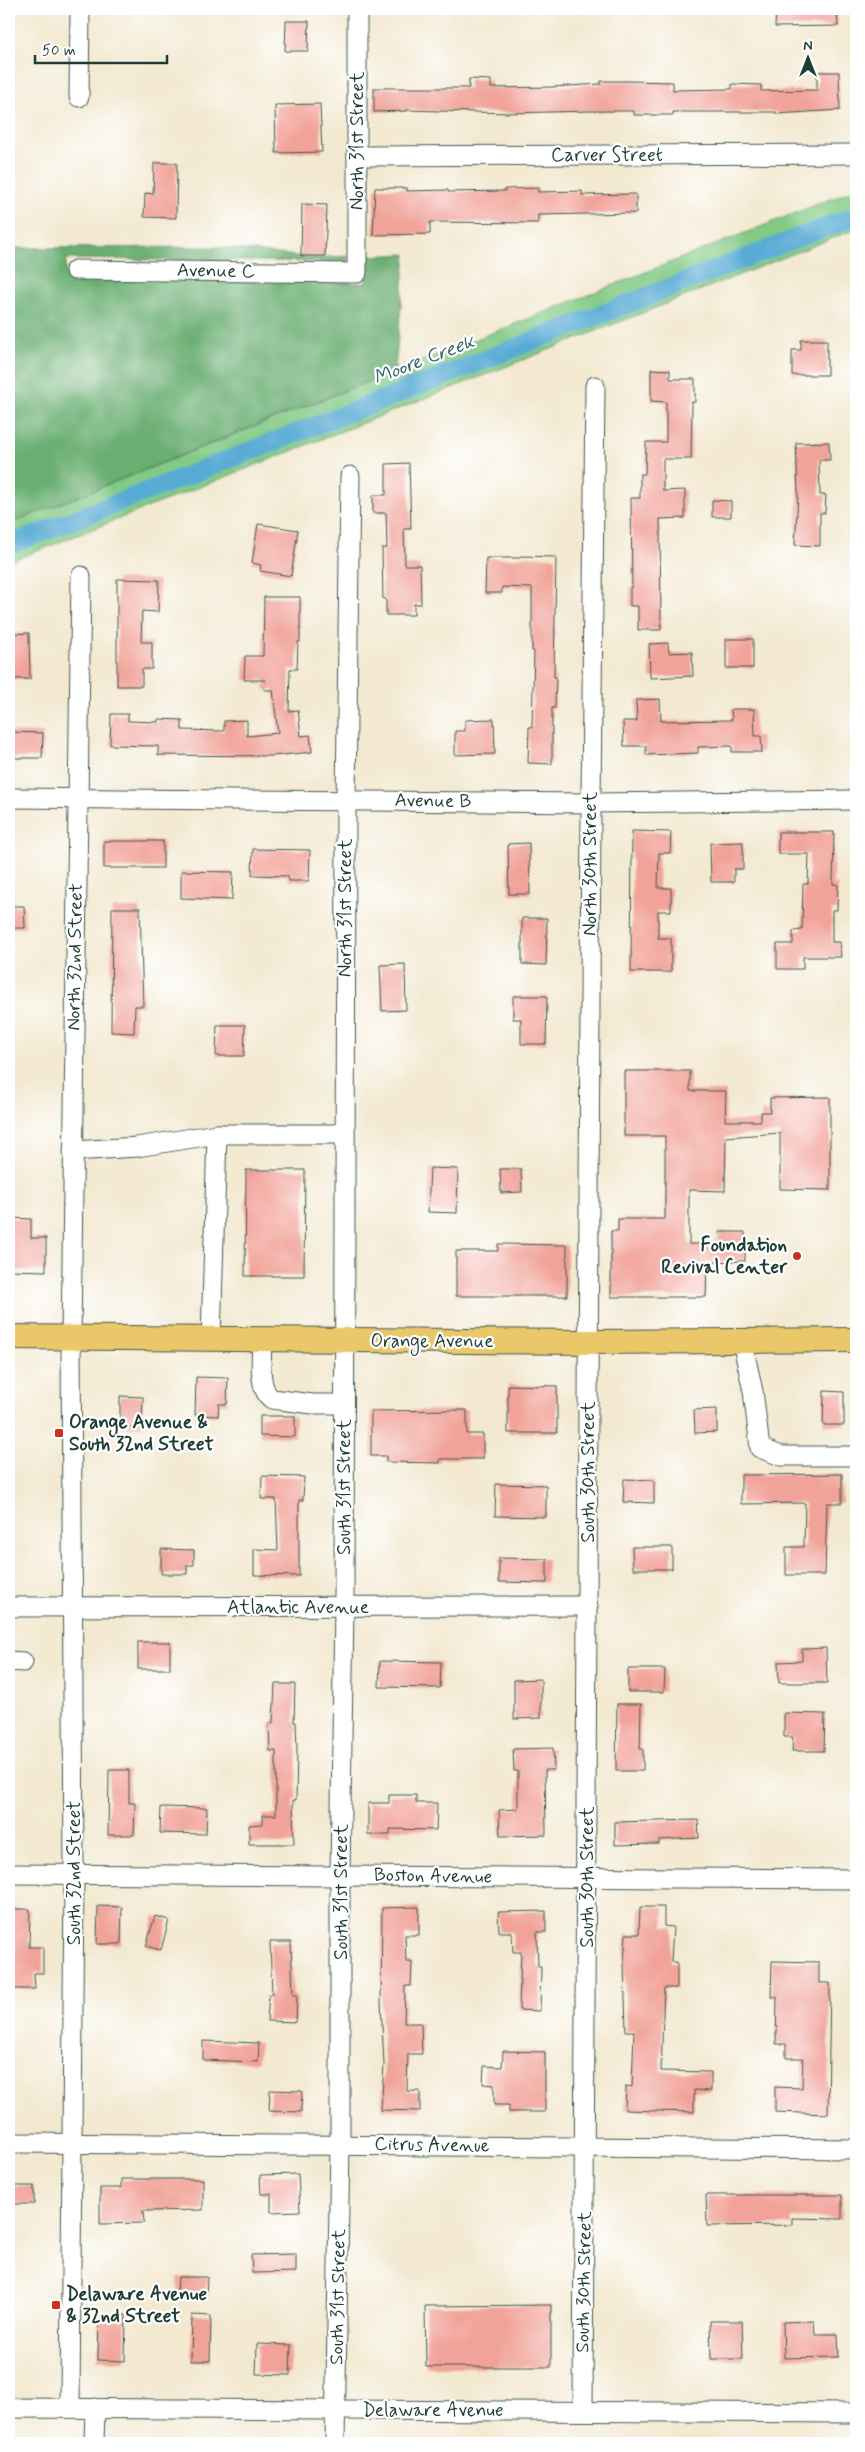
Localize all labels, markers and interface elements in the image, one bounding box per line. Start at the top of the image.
scale bar [35,32,168,64]
north arrow [782,32,832,82]
text: N [803,37,813,55]
text: 50 m [42,41,76,61]
street label: North 31st Street [345,72,370,210]
street label: Carver Street [551,143,663,168]
street label: Avenue C [177,258,256,284]
water label: Moore Creek [369,328,479,392]
street label: Avenue B [394,788,472,814]
street label: North 30th Street [578,792,603,936]
street label: North 31st Street [333,839,358,977]
street label: North 32nd Street [61,883,89,1031]
place label: Foundation Revival Center [661,1233,788,1280]
marker: Foundation Revival Center [791,1250,803,1262]
street label: Orange Avenue [371,1329,494,1356]
street label: South 30th Street [576,1401,601,1543]
place label: Orange Avenue & South 32nd Street [69,1410,214,1457]
street label: South 31st Street [332,1419,357,1555]
marker: Orange Avenue & South 32nd Street [53,1427,65,1439]
street label: Atlantic Avenue [227,1595,369,1620]
street label: South 32nd Street [62,1801,87,1945]
street label: South 30th Street [575,1806,600,1948]
street label: South 31st Street [329,1824,354,1960]
street label: Boston Avenue [374,1862,492,1890]
street label: Citrus Avenue [374,2131,490,2159]
street label: South 30th Street [570,2211,598,2353]
street label: South 31st Street [324,2229,352,2365]
place label: Delaware Avenue & 32nd Street [66,2282,207,2329]
marker: Delaware Avenue & 32nd Street [50,2299,62,2311]
street label: Delaware Avenue [363,2398,503,2423]

